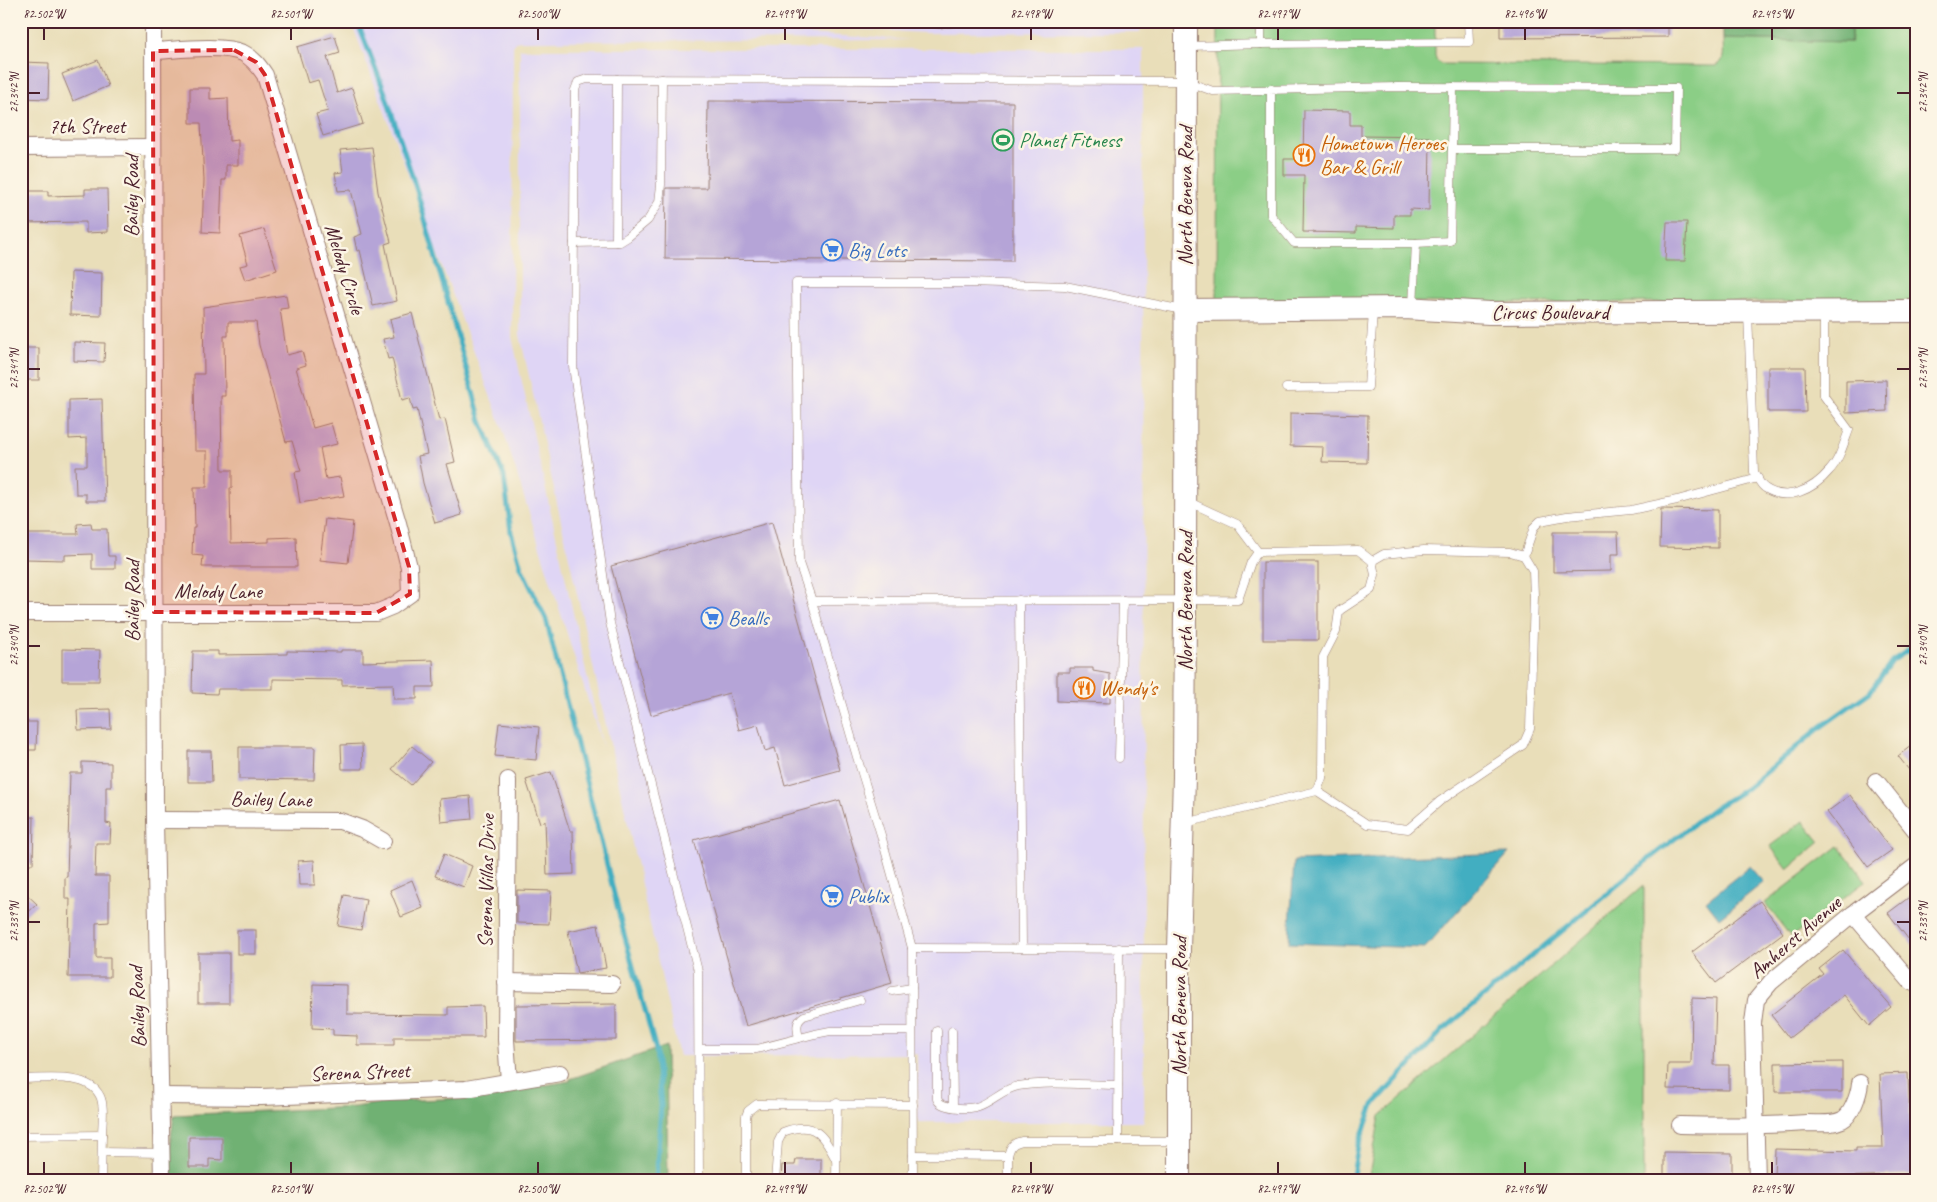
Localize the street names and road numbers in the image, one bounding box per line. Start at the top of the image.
street label: 7th Street [49,113,127,139]
street label: North Beneva Road [1172,123,1198,266]
street label: Bailey Road [118,152,144,237]
street label: Melody Circle [319,221,372,319]
street label: Circus Boulevard [1492,299,1612,325]
street label: North Beneva Road [1172,528,1198,671]
street label: Bailey Road [119,557,145,642]
street label: Melody Lane [174,578,264,604]
street label: Bailey Lane [230,785,313,813]
street label: Serena Villas Drive [472,812,500,948]
street label: Amherst Avenue [1744,889,1847,984]
street label: North Beneva Road [1166,933,1192,1076]
street label: Bailey Road [122,963,151,1048]
street label: Serena Street [310,1057,412,1087]

